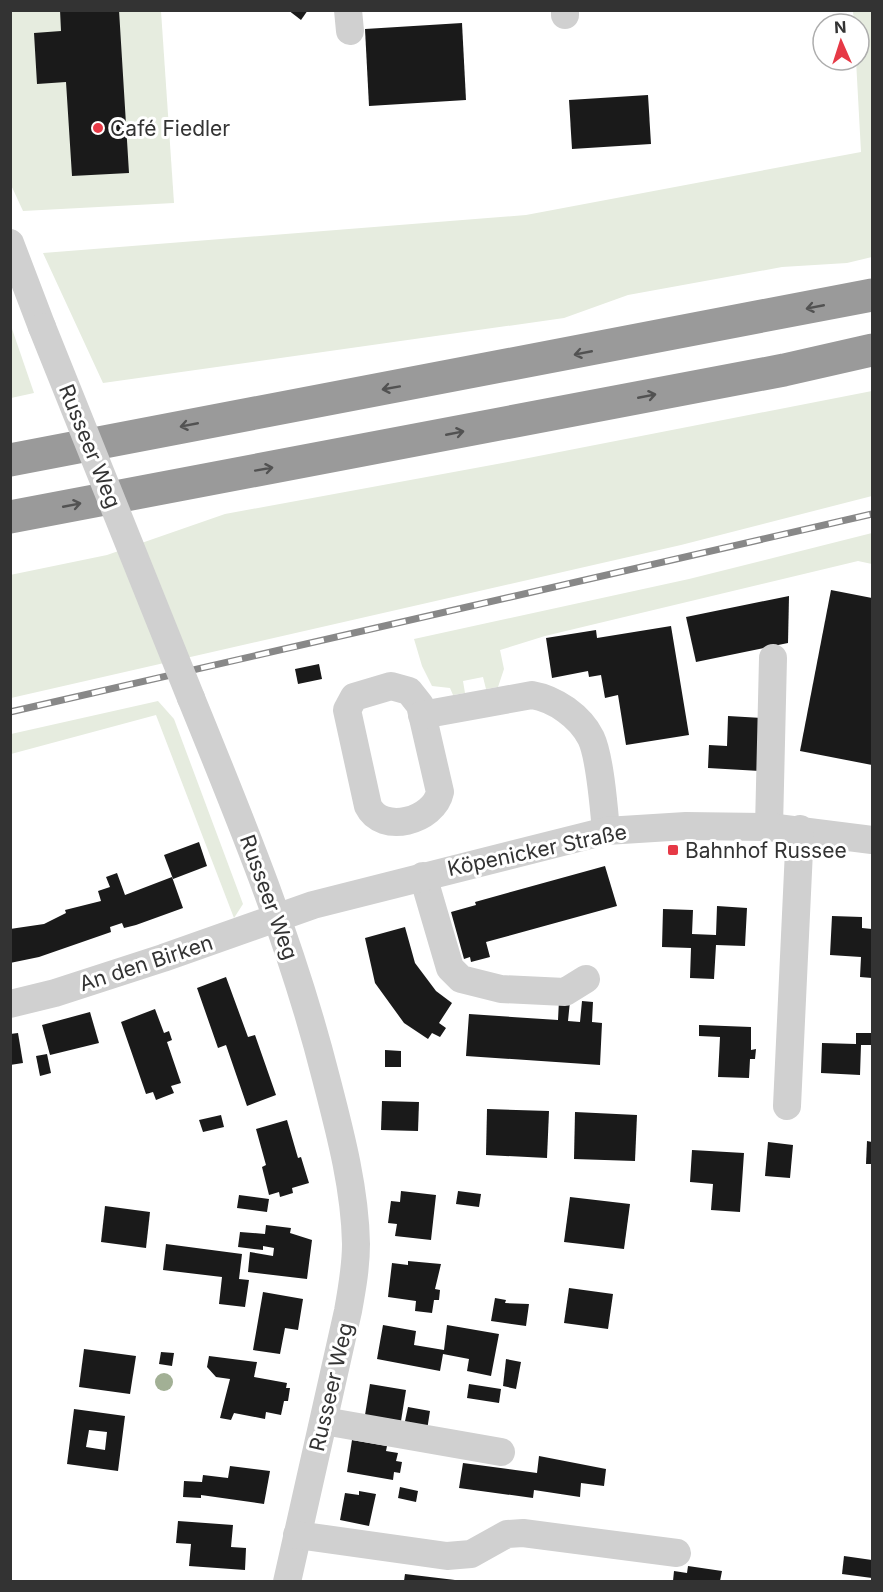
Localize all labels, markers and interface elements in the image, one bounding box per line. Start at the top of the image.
north arrow [811,12,871,72]
text: N [834,17,847,37]
place label: Café Fiedler [110,116,230,141]
marker: Café Fiedler [91,121,105,135]
one-way arrow [806,302,825,313]
one-way arrow [573,348,593,359]
street label: Russeer Weg [54,381,126,511]
one-way arrow [381,383,401,394]
one-way arrow [637,390,656,401]
one-way arrow [179,420,199,431]
one-way arrow [445,427,465,438]
one-way arrow [253,463,273,474]
one-way arrow [62,499,82,510]
street label: Köpenicker Straße [445,819,629,881]
street label: Russeer Weg [235,831,303,963]
place label: Bahnhof Russee [685,838,847,863]
marker: Bahnhof Russee [666,843,680,857]
street label: An den Birken [76,930,216,996]
street label: Russeer Weg [304,1320,358,1454]

